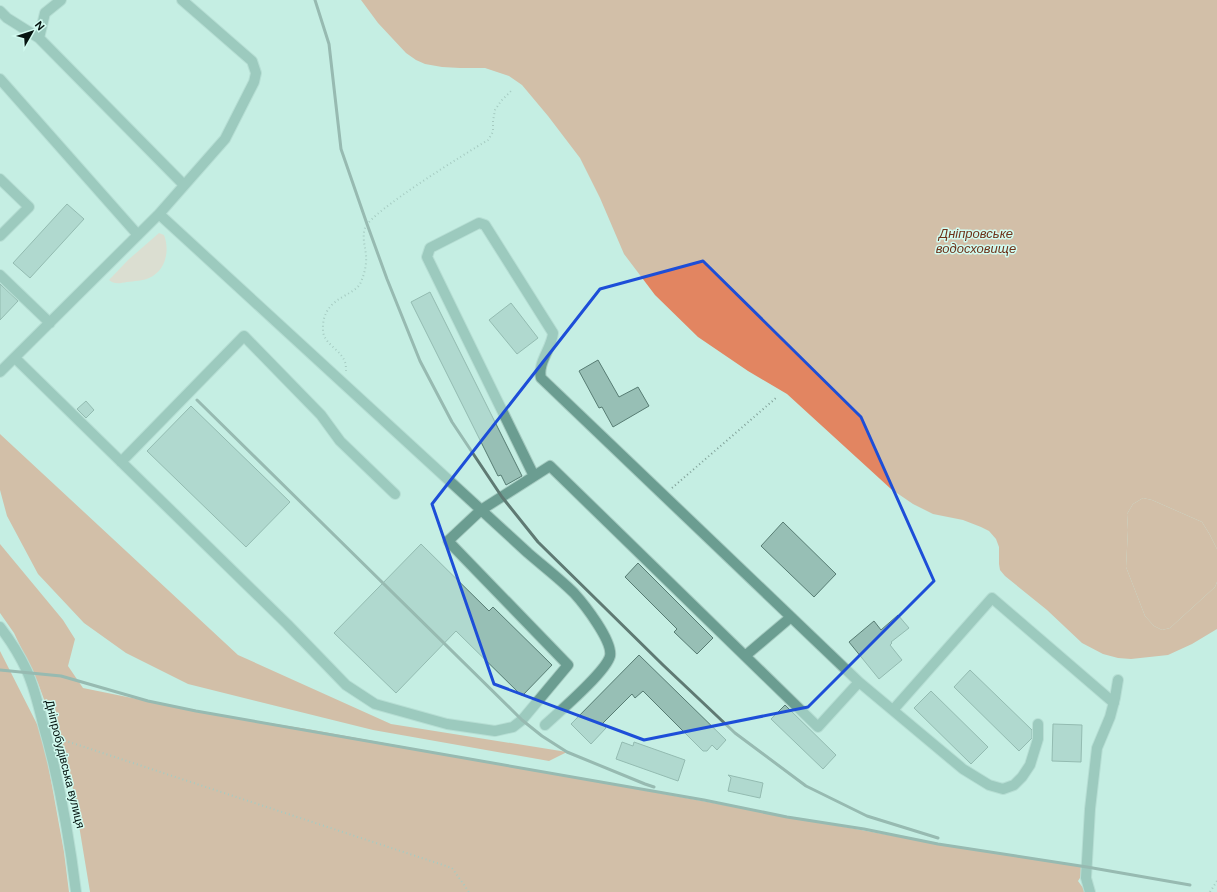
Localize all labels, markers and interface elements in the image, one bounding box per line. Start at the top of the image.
north arrow [12,12,52,52]
text: N [32,18,48,33]
water label: Дніпровське водосховище [936,225,1016,257]
street label: Дніпробудівська вулиця [41,698,89,830]

